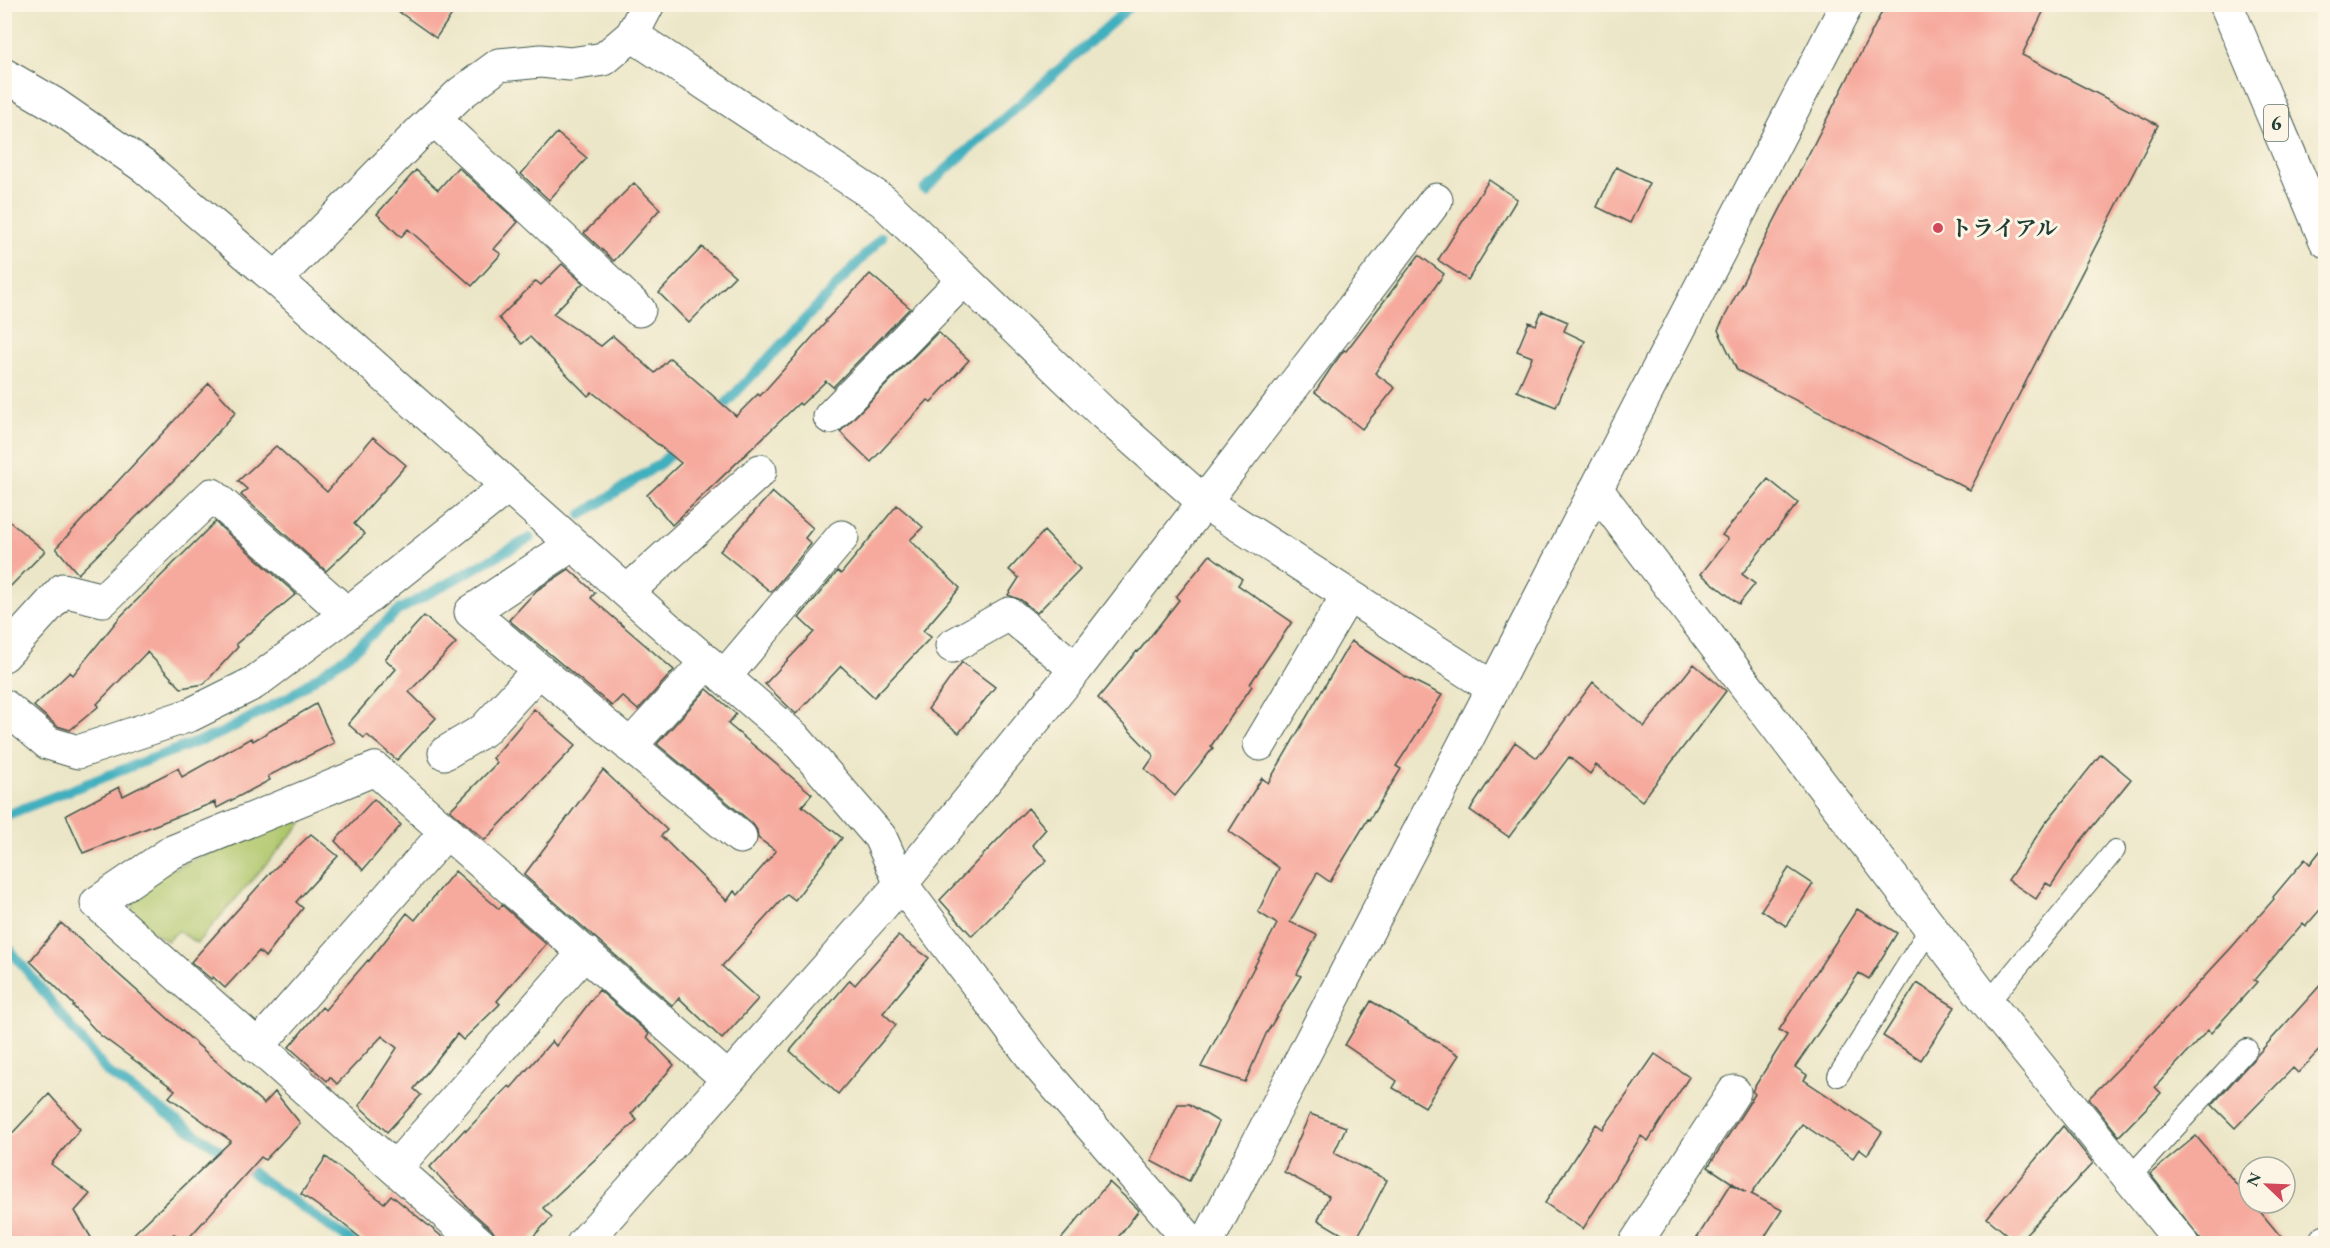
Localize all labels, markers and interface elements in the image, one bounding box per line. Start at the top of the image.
road number: 6 [2264,105,2288,141]
place label: トライアル [1950,214,2058,243]
marker: トライアル [1931,221,1945,235]
north arrow [2237,1155,2297,1215]
text: N [2241,1169,2266,1189]

